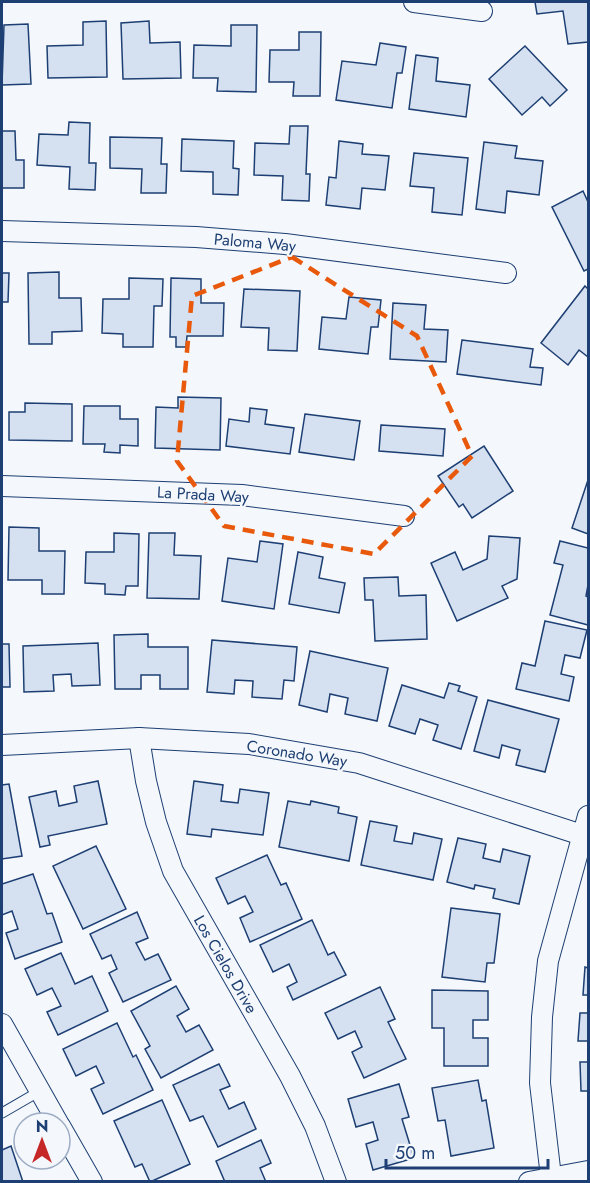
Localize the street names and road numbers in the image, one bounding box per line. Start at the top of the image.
street label: Paloma Way [213,227,298,258]
street label: La Prada Way [157,481,250,508]
street label: Coronado Way [245,734,350,773]
street label: Los Cielos Drive [188,911,263,1018]

